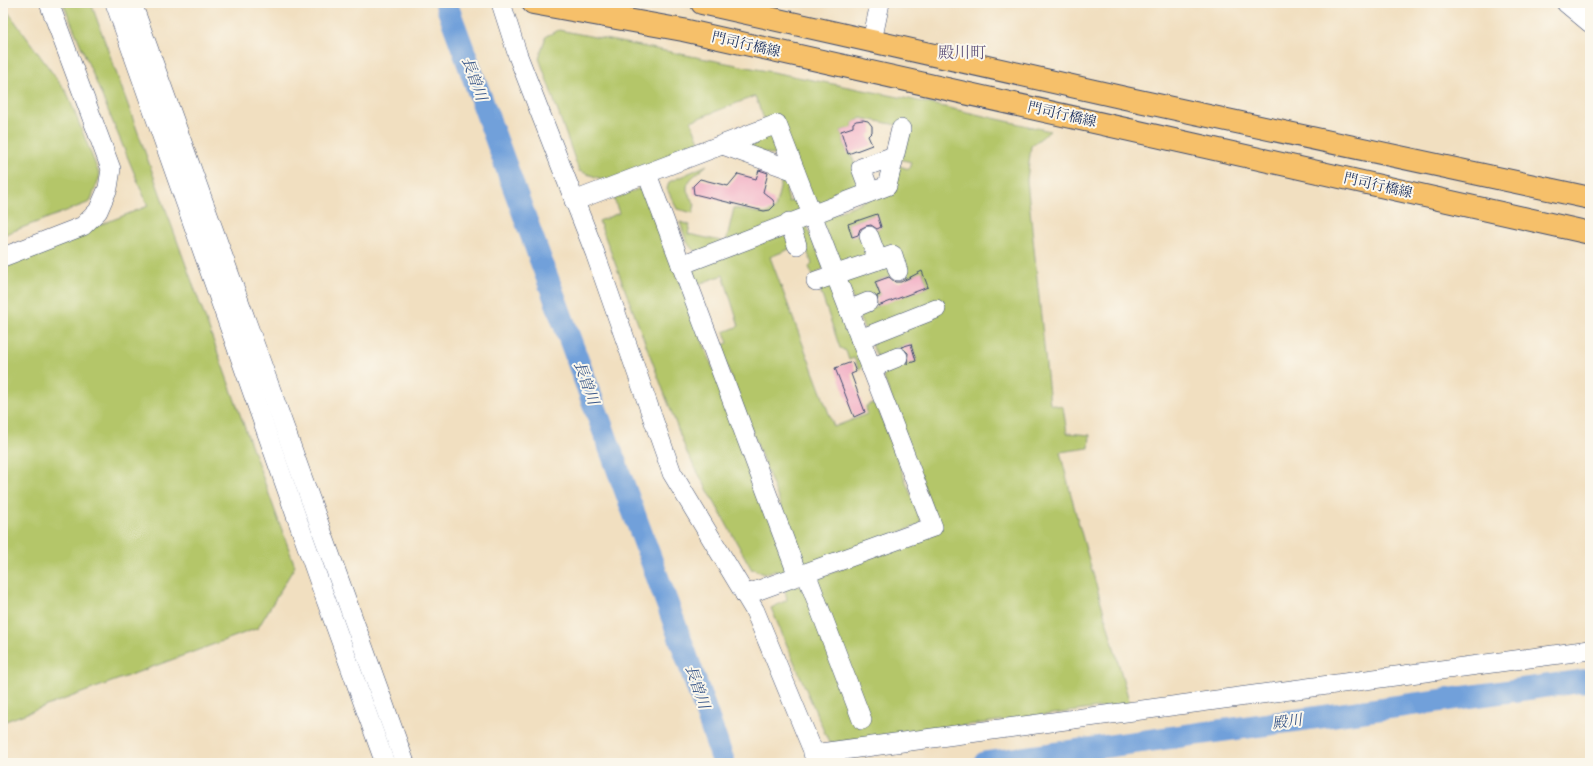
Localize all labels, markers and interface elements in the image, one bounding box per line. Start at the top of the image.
street label: 門司行橋線 [710,28,782,62]
district label: 殿川町 [938,43,986,63]
water label: 長曽川 [457,55,491,105]
street label: 門司行橋線 [1026,98,1098,132]
street label: 門司行橋線 [1342,169,1414,203]
water label: 長曽川 [569,359,603,409]
water label: 長曽川 [681,663,714,713]
water label: 殿川 [1271,710,1305,733]

